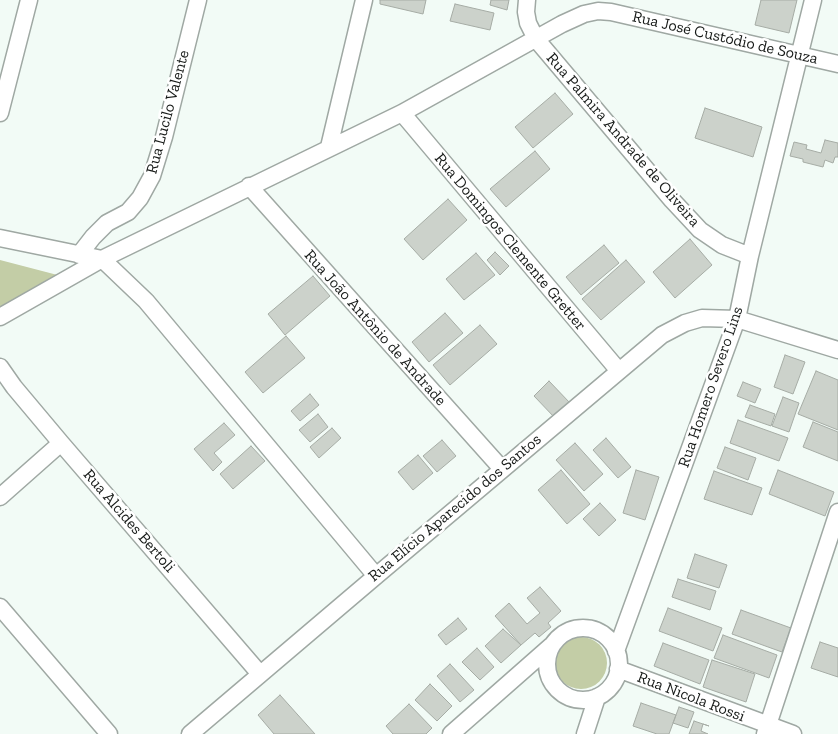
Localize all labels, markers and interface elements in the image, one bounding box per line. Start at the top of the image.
street label: Rua José Custódio de Souza [630,7,820,69]
street label: Rua Lucilo Valente [142,48,194,176]
street label: Rua Palmira Andrade de Oliveira [542,49,704,231]
street label: Rua Domingos Clemente Gretter [430,149,590,335]
street label: Rua João Antônio de Andrade [300,246,450,410]
street label: Rua Homero Severo Lins [674,304,748,470]
street label: Rua Elício Aparecido dos Santos [365,430,545,586]
street label: Rua Alcides Bertoli [79,465,179,577]
street label: Rua Nicola Rossi [634,668,748,726]

